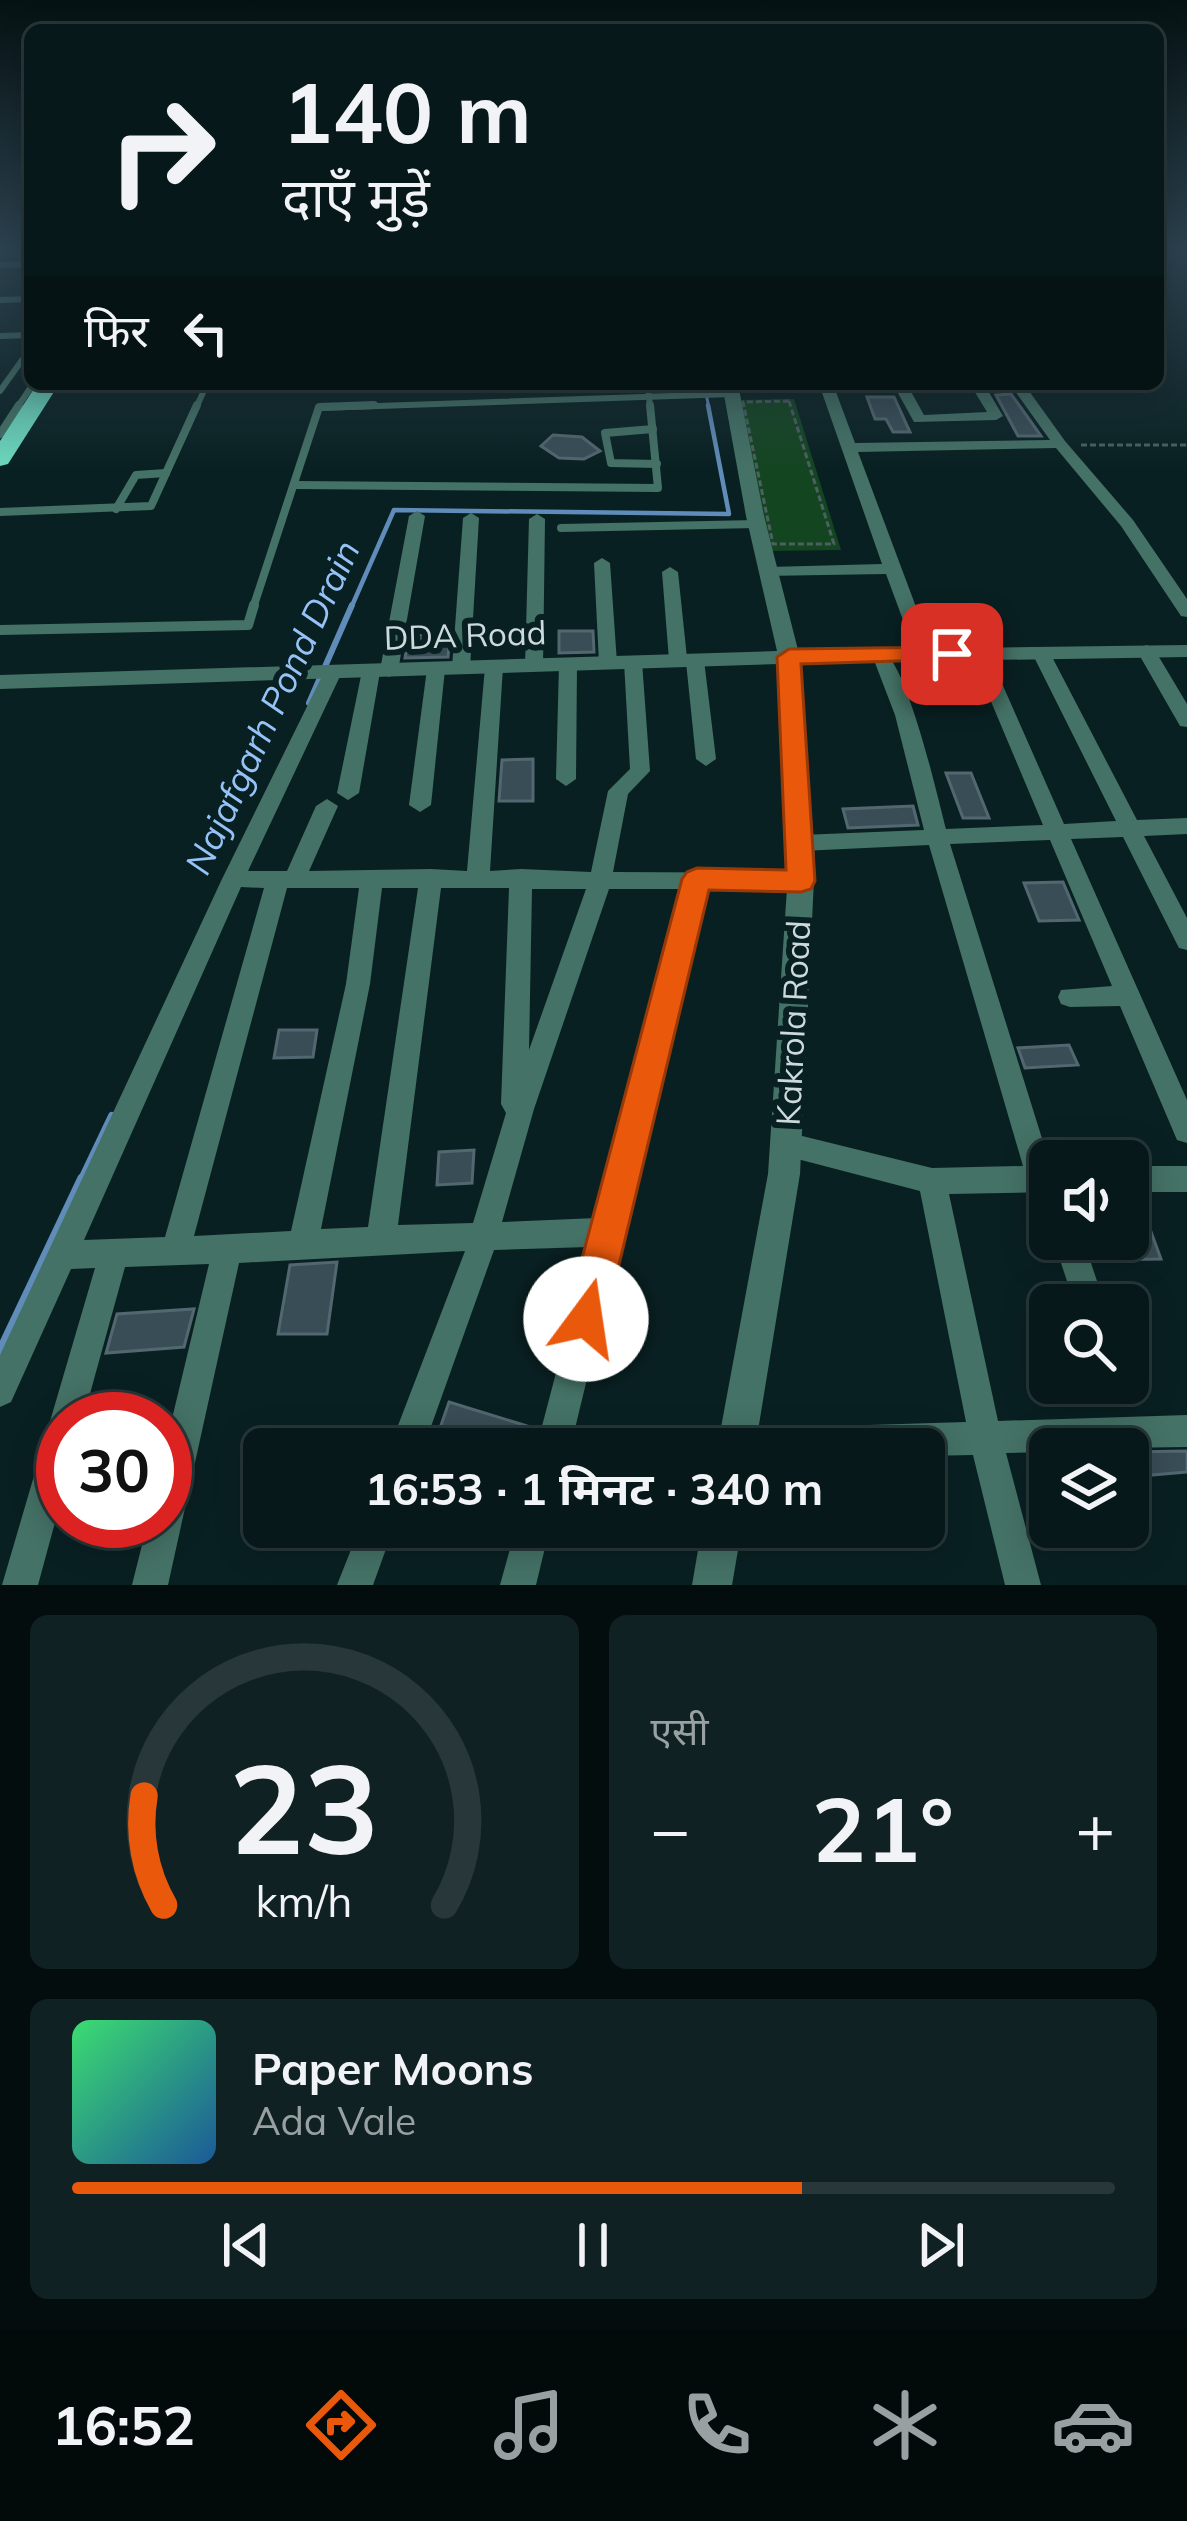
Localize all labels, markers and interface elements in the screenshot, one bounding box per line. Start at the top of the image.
text: 140 m [282,59,532,164]
icon: right [84,72,240,228]
text: दाएँ मुड़ें [282,163,430,231]
icon: left [173,300,239,366]
text: फिर [84,302,149,358]
water label: Najafgarh Pond Drain [174,533,369,881]
pin [901,603,1003,705]
street label: DDA Road [383,611,547,658]
icon: arrive [919,621,985,687]
street label: Kakrola Road [767,919,818,1127]
map controls [1029,1140,1149,1548]
button: sound [1029,1140,1149,1260]
position arrow [523,1256,649,1382]
button: search [1029,1284,1149,1404]
speed limit sign: 30 [36,1392,192,1548]
button: layers [1029,1428,1149,1548]
text: 16:53 · 1 मिनट · 340 m [365,1460,823,1516]
text: एसी [651,1706,709,1755]
text: 23 [229,1729,379,1885]
text: 21° [812,1772,954,1885]
text: − [651,1787,690,1870]
text: + [1075,1787,1115,1870]
text: km/h [256,1874,353,1928]
text: Paper Moons [252,2040,534,2096]
text: Ada Vale [252,2096,416,2145]
icon: previous [213,2212,279,2278]
icon: pause [560,2212,626,2278]
icon: next [908,2212,974,2278]
icon: directions [299,2383,383,2467]
icon: music [487,2383,571,2467]
icon: phone [675,2383,759,2467]
icon: climate [863,2383,947,2467]
icon: car [1051,2383,1135,2467]
text: 16:52 [52,2391,195,2459]

